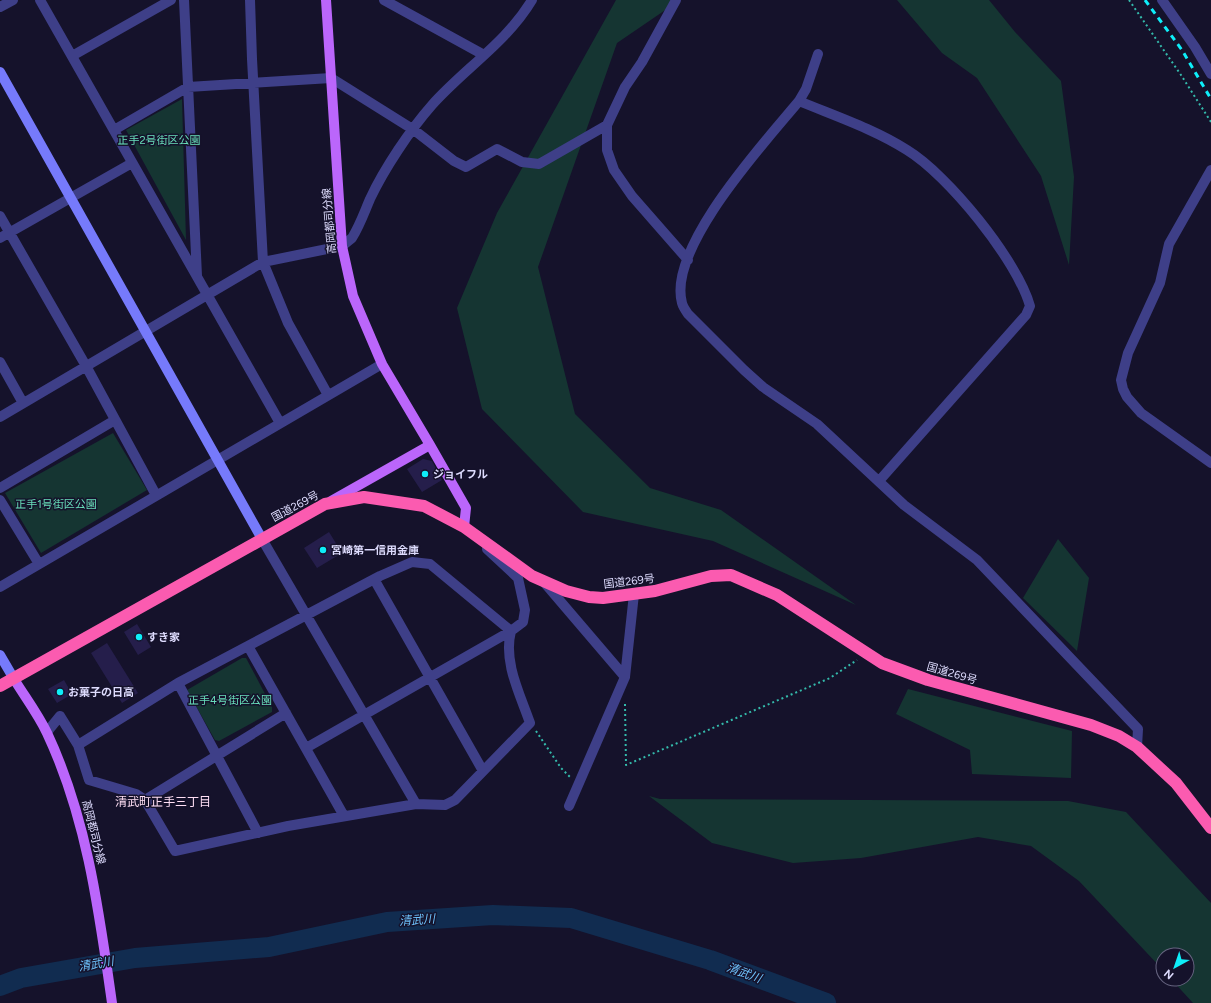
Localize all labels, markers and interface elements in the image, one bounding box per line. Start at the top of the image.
park label: 正手2号街区公園 [117,134,201,147]
street label: 高岡都司分線 [320,188,339,254]
place label: ジョイフル [433,468,488,481]
marker: ジョイフル [420,469,430,479]
street label: 国道269号 [269,489,321,524]
park label: 正手1号街区公園 [15,498,97,511]
place label: 宮崎第一信用金庫 [331,544,419,557]
marker: 宮崎第一信用金庫 [318,545,328,555]
street label: 国道269号 [603,572,655,591]
place label: すき家 [147,631,180,644]
marker: すき家 [134,632,144,642]
street label: 国道269号 [925,660,978,687]
place label: お菓子の日高 [68,686,134,699]
marker: お菓子の日高 [55,687,65,697]
park label: 正手4号街区公園 [188,694,272,707]
district label: 清武町正手三丁目 [115,795,211,809]
street label: 高岡都司分線 [79,799,108,866]
water label: 清武川 [399,912,437,928]
north arrow [1155,947,1195,987]
water label: 清武川 [77,954,117,974]
water label: 清武川 [725,960,765,986]
text: N [1161,967,1176,982]

